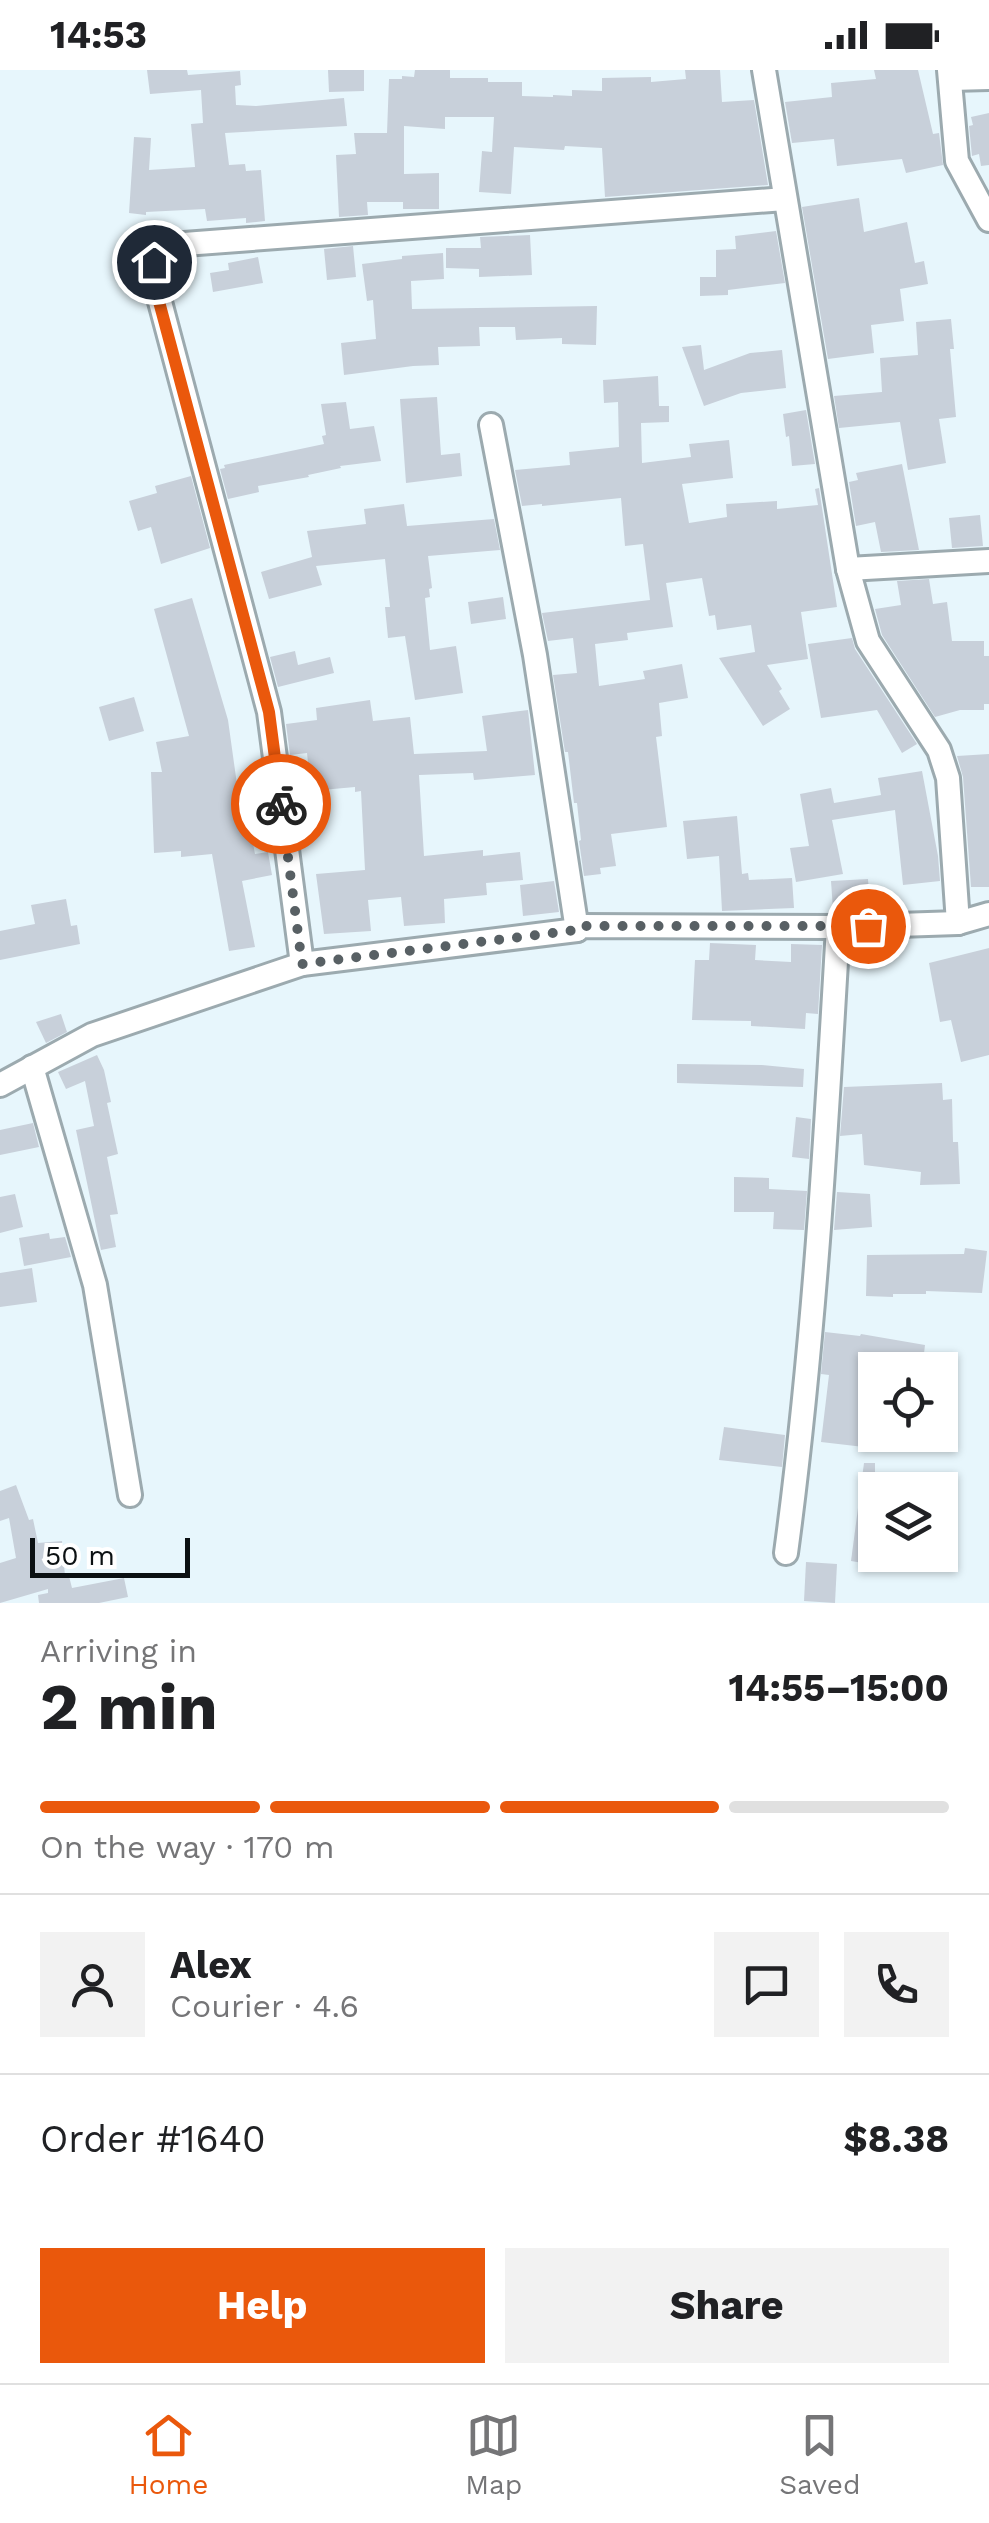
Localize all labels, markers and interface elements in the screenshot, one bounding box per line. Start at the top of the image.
text: 14:53 [50,13,147,57]
pin [112,220,197,305]
icon: home [127,235,182,290]
courier [231,754,331,854]
icon: bike [254,777,309,832]
pin [826,884,911,969]
icon: bag [841,899,896,954]
map controls [858,1352,958,1572]
button: locate [858,1352,958,1452]
button: layers [858,1472,958,1572]
scale bar [30,1533,190,1578]
text: 50 m [45,1539,115,1572]
text: Arriving in [40,1632,197,1670]
text: 14:55–15:00 [729,1666,949,1710]
text: 2 min [40,1669,218,1745]
text: On the way · 170 m [40,1828,335,1866]
button: person [40,1932,145,2037]
button: chat [714,1932,819,2037]
button: phone [844,1932,949,2037]
text: Alex [170,1943,252,1987]
text: Courier · 4.6 [170,1987,359,2025]
text: Order #1640 [40,2117,266,2161]
text: $8.38 [843,2117,949,2161]
button: Help [40,2248,485,2363]
button: Share [505,2248,949,2363]
tab: Home [128,2408,208,2501]
tab: Map [465,2408,522,2501]
tab: Saved [779,2408,861,2501]

